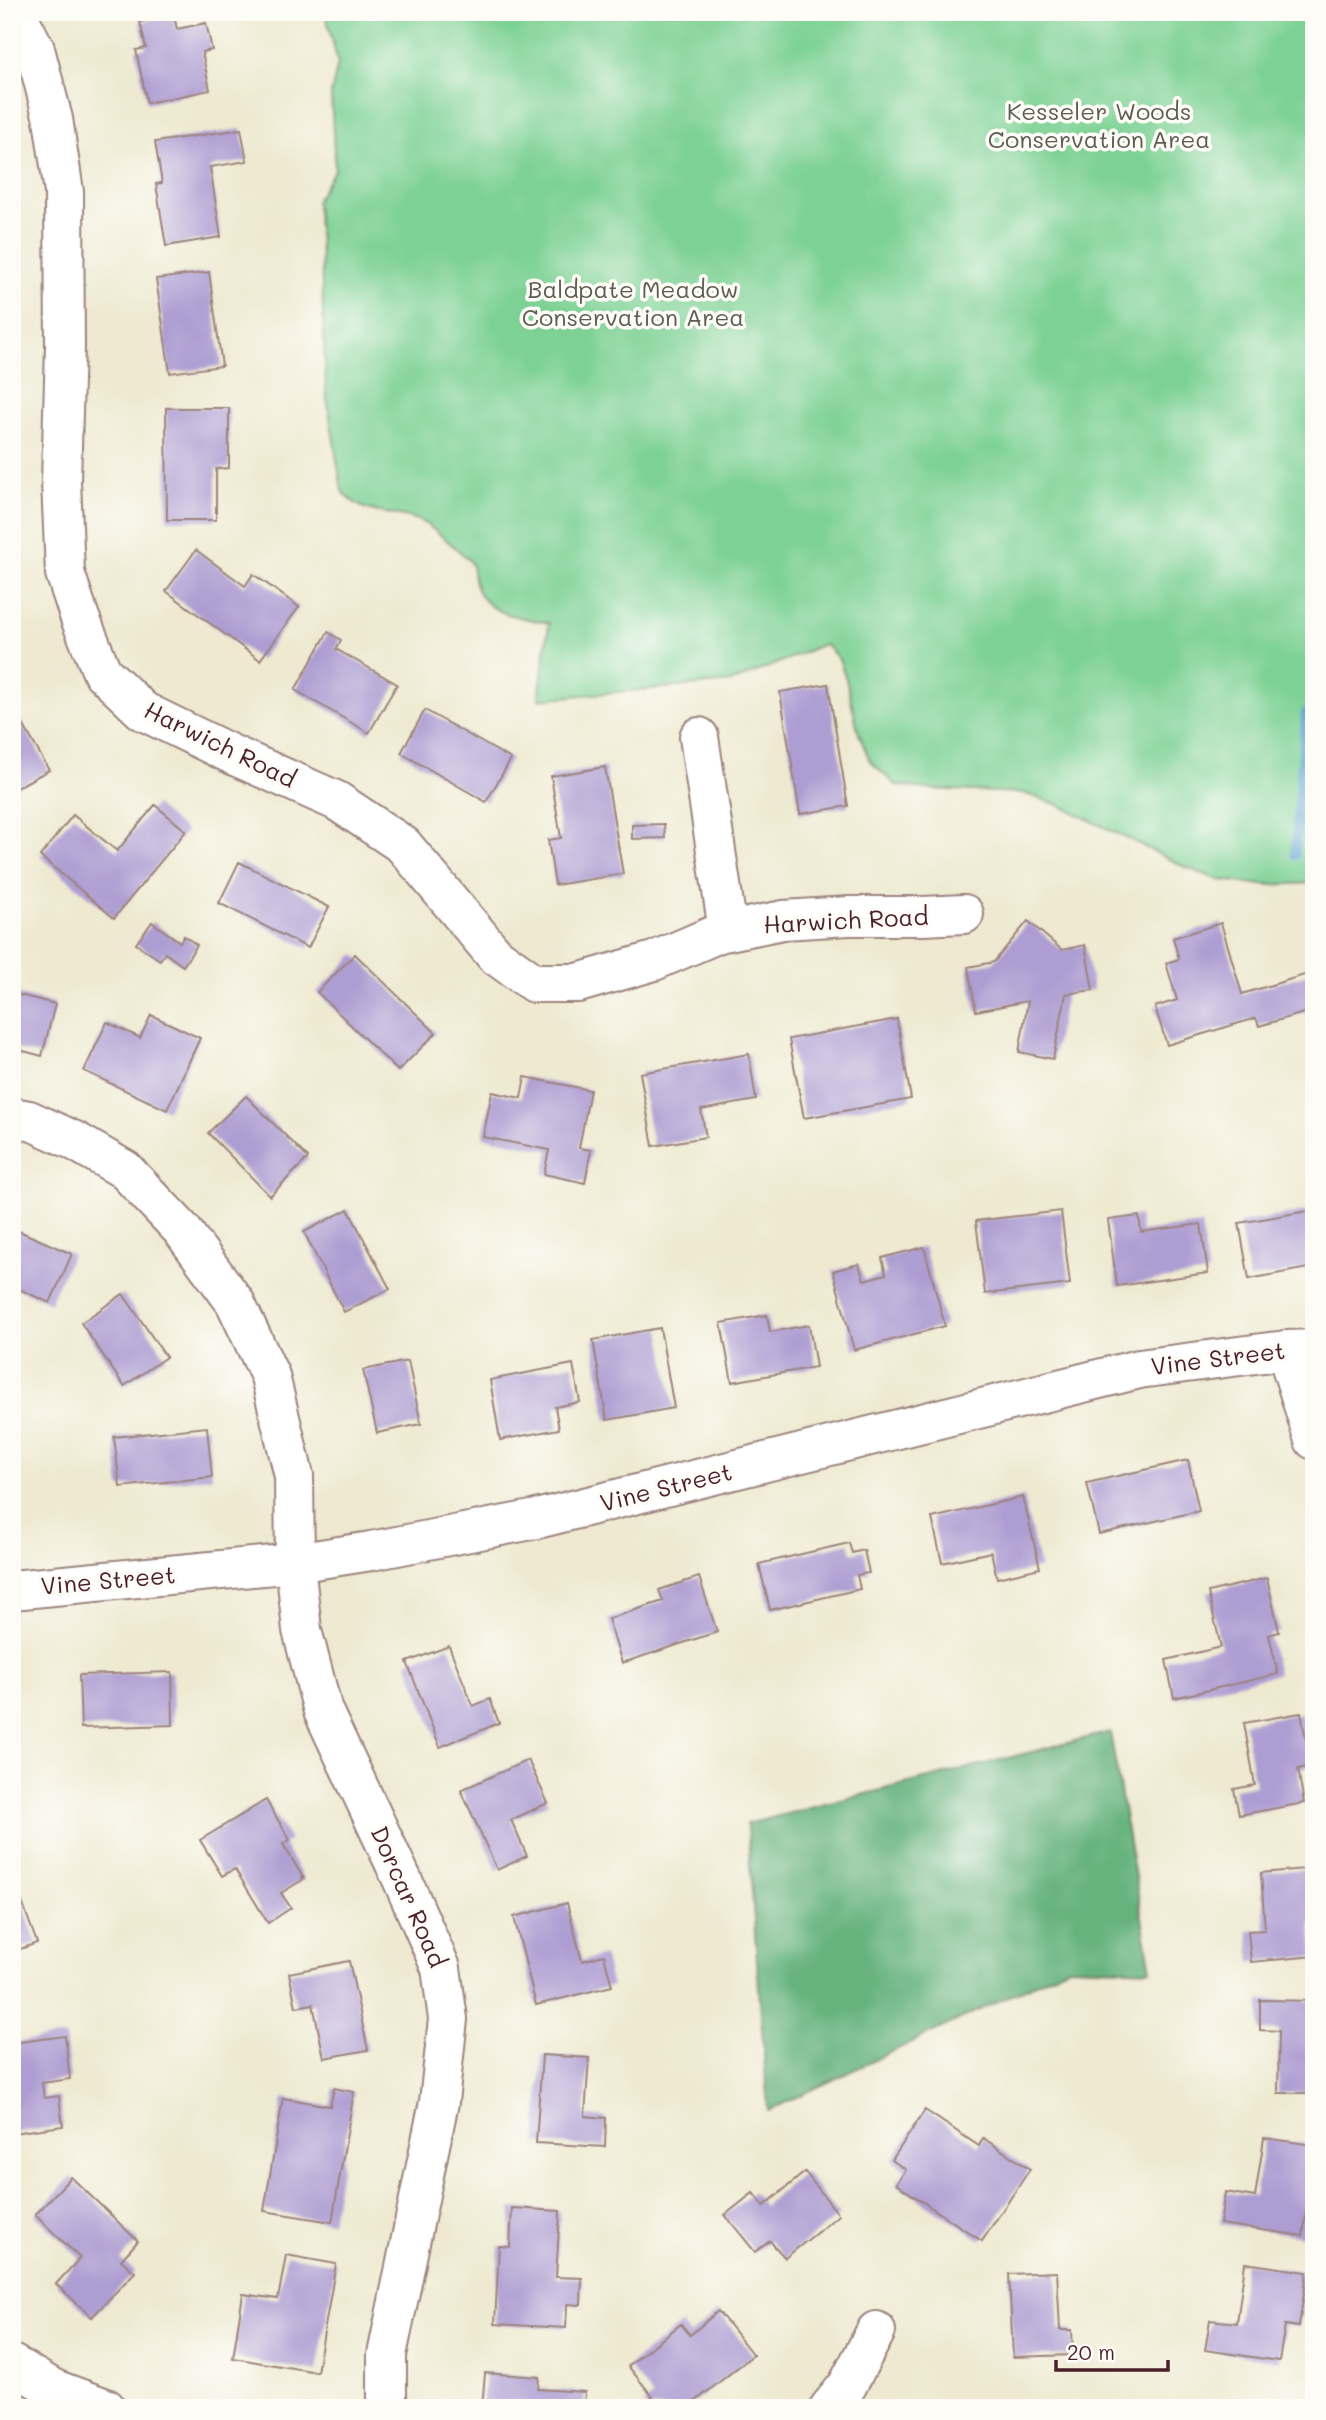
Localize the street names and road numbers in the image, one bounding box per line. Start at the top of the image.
street label: Harwich Road [140,694,302,794]
street label: Harwich Road [763,900,929,939]
street label: Vine Street [1149,1334,1287,1381]
street label: Vine Street [596,1455,735,1518]
street label: Vine Street [39,1558,176,1601]
street label: Dorcar Road [364,1821,454,1972]

